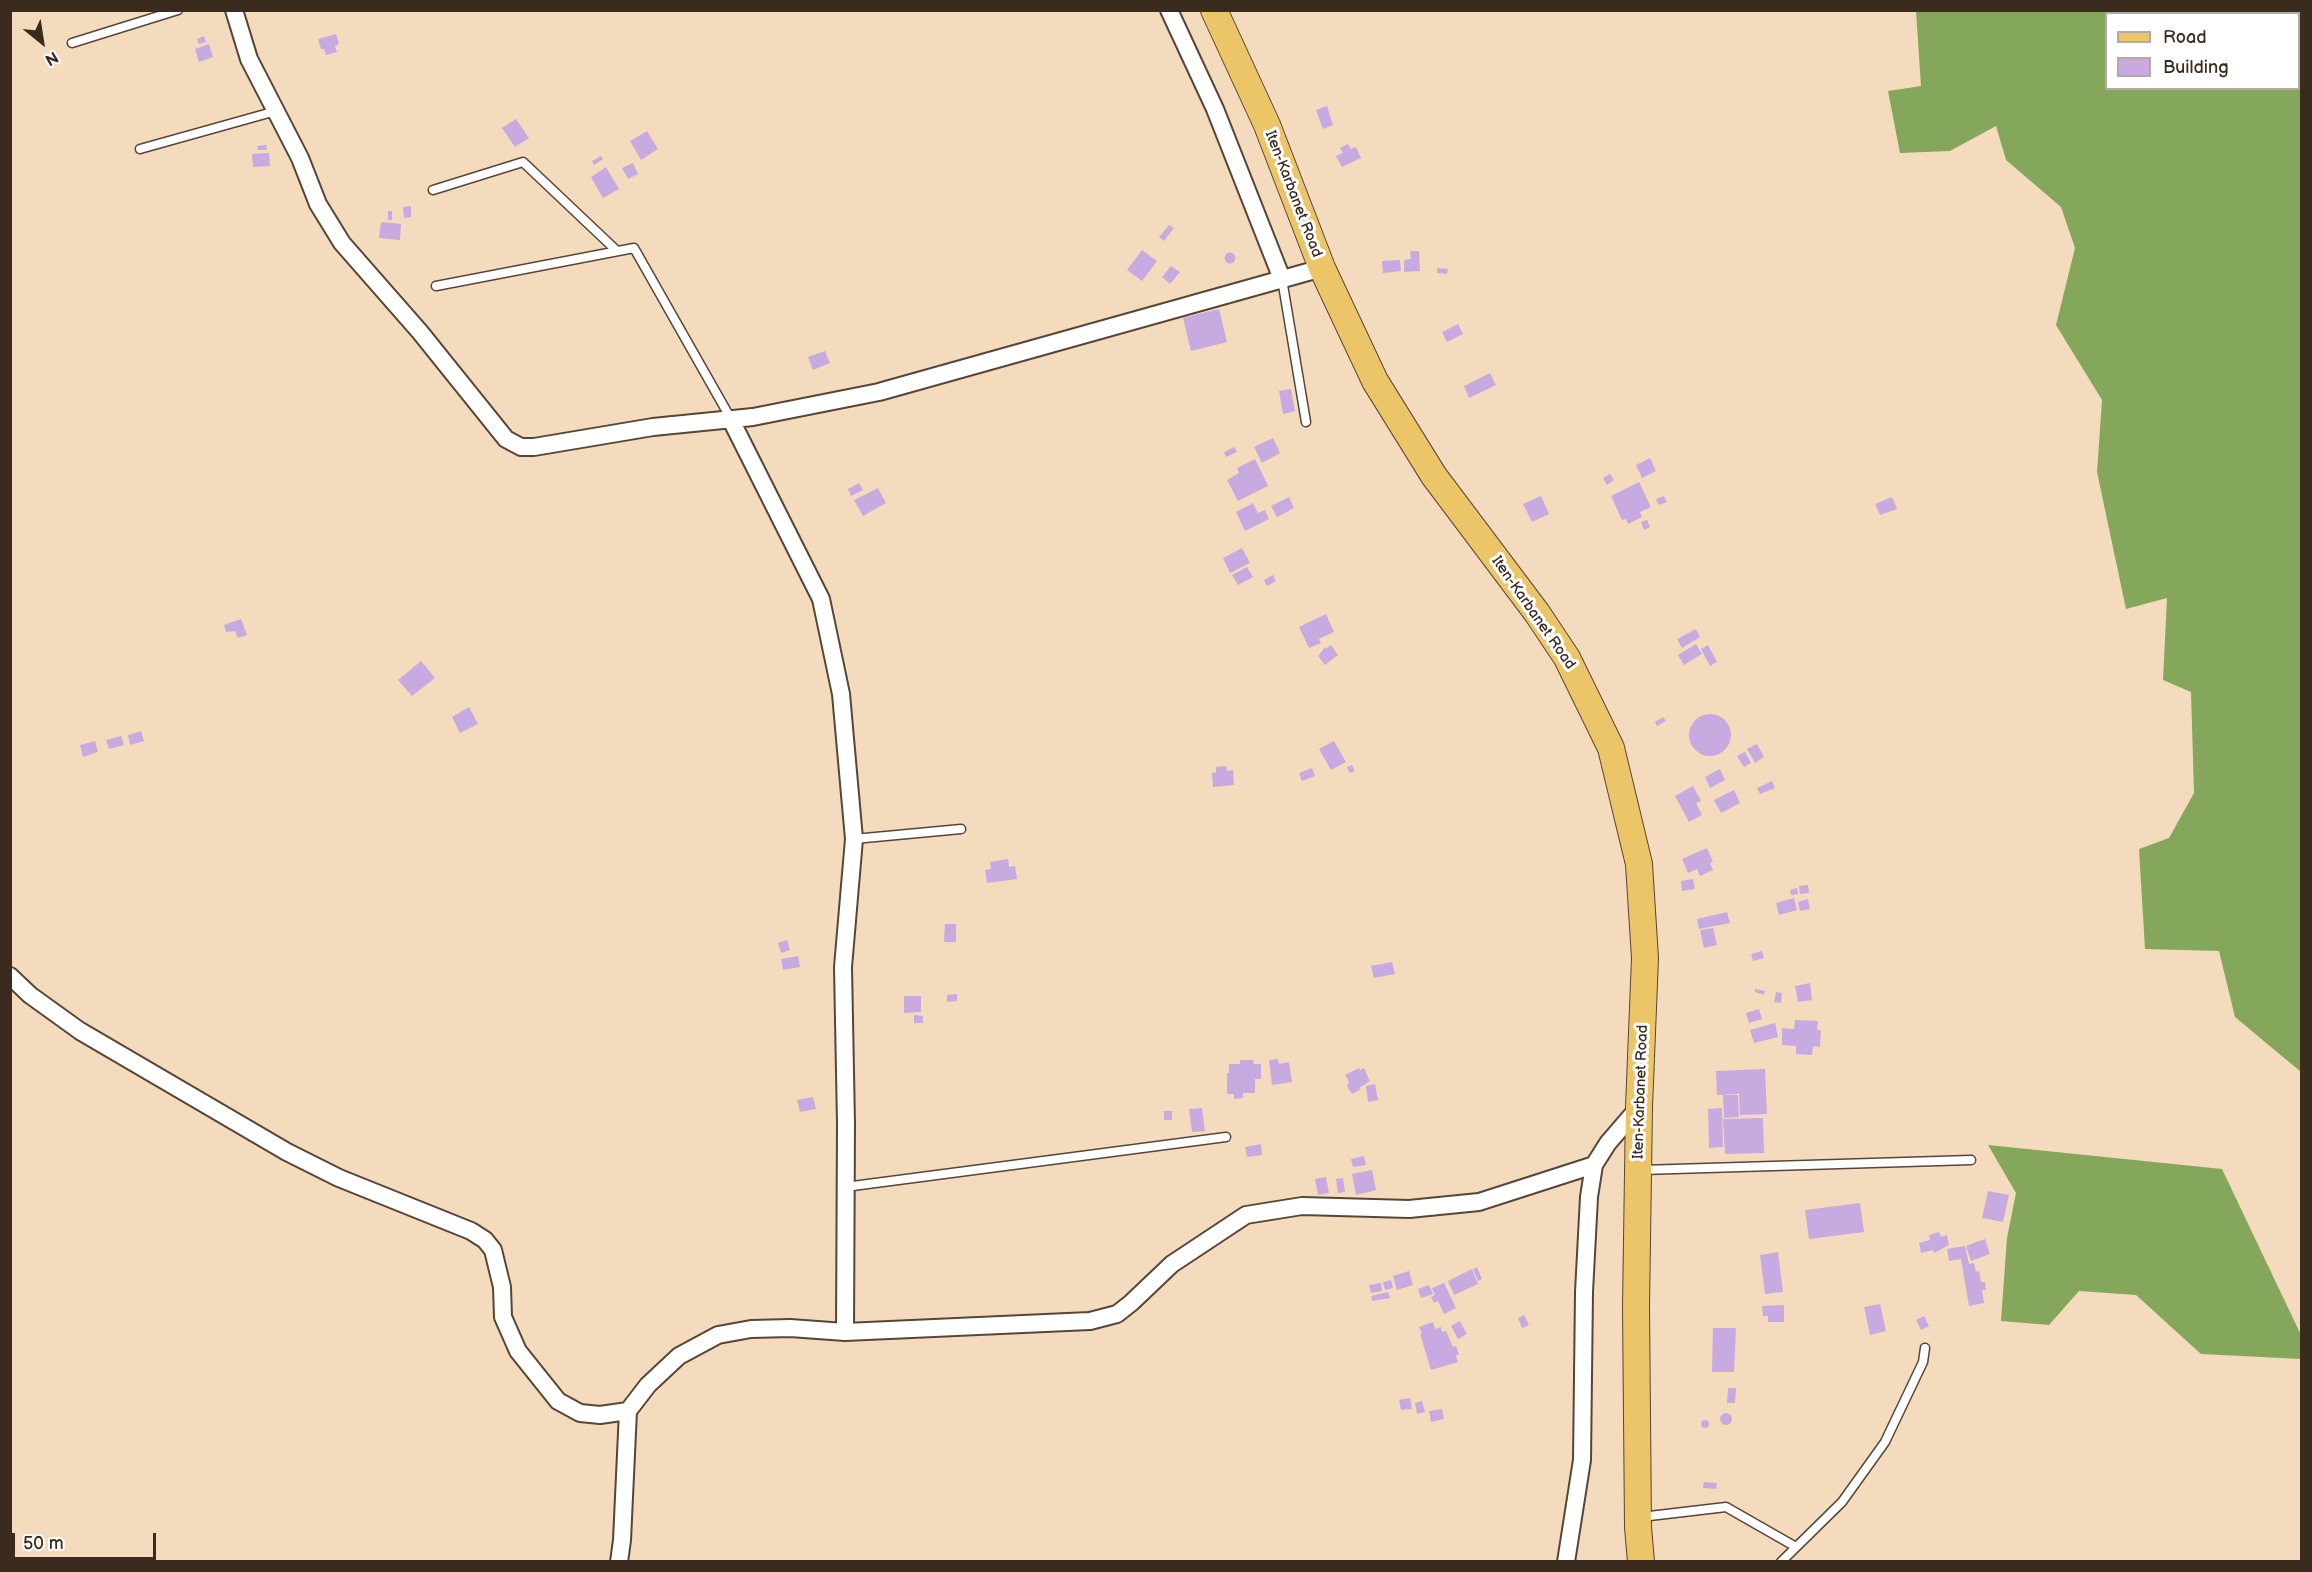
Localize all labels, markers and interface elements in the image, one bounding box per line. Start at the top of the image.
north arrow [12,12,72,72]
legend [2105,12,2300,90]
text: Road [2163,27,2207,48]
text: N [41,47,61,69]
text: Building [2163,57,2229,78]
street label: Iten-Karbanet Road [1261,128,1325,260]
street label: Iten-Karbanet Road [1487,553,1579,673]
street label: Iten-Karbanet Road [1630,1025,1652,1159]
scale bar [15,1521,159,1559]
text: 50 m [23,1533,64,1554]

